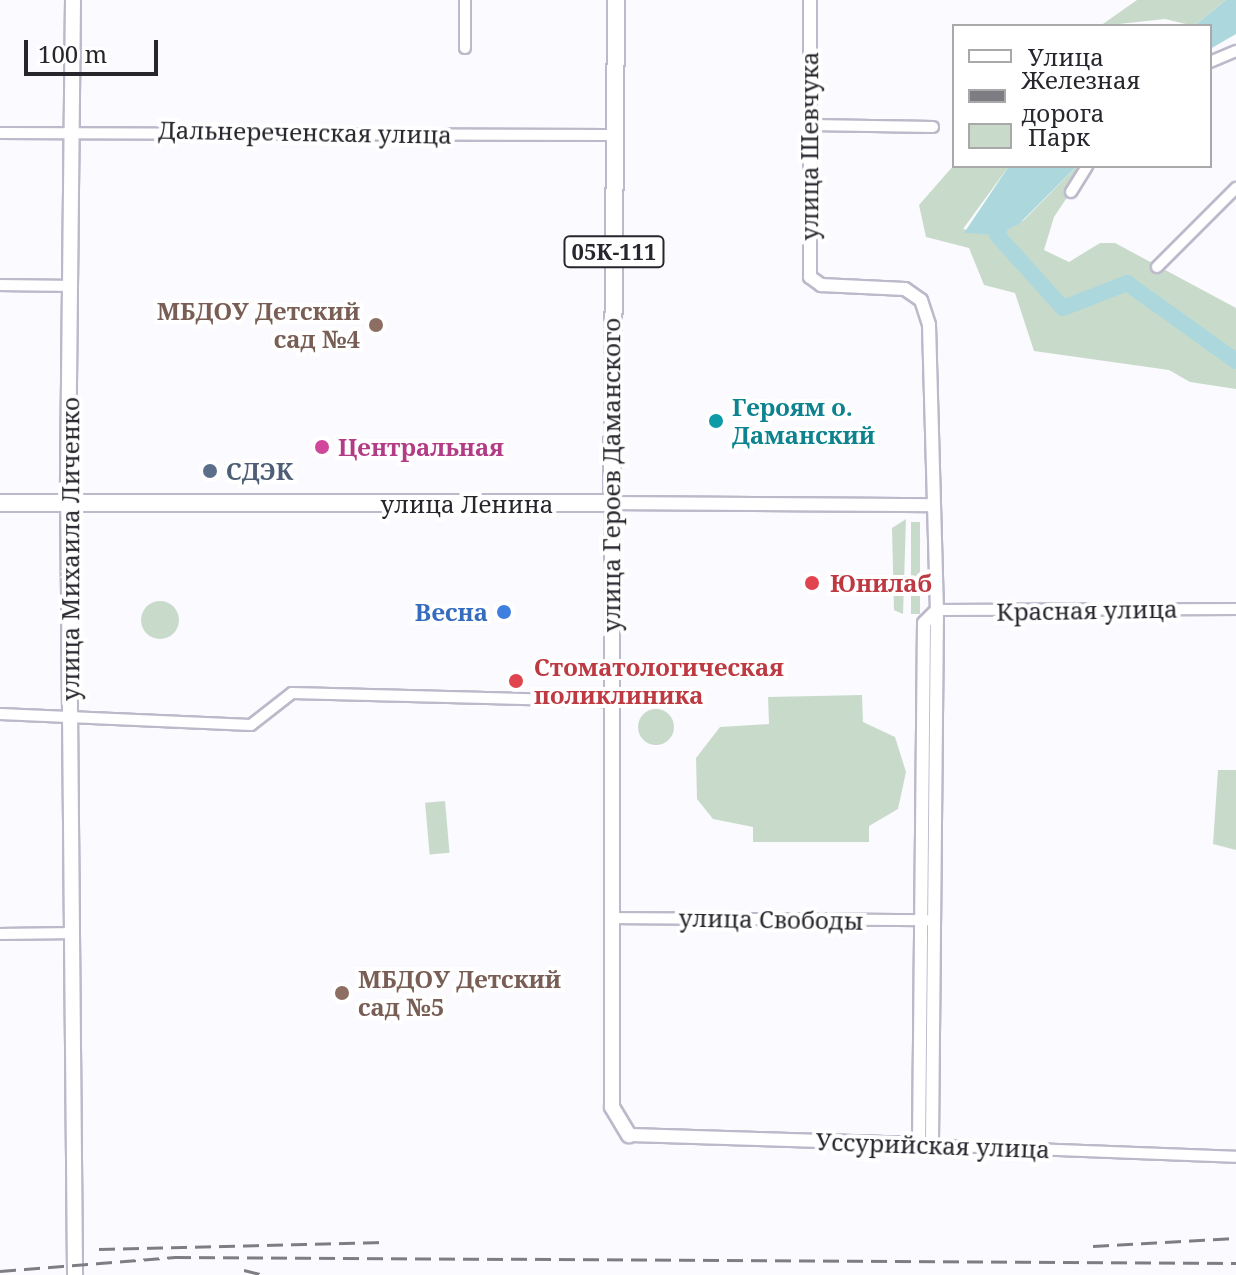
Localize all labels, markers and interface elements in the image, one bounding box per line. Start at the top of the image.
scale bar [28,24,162,74]
legend [952,24,1212,168]
text: 100 m [38,37,107,70]
text: Улица [1028,40,1104,73]
street label: улица Шевчука [795,52,823,240]
text: Железная дорога [1022,63,1140,129]
street label: Дальнереченская улица [158,115,452,149]
text: Парк [1028,120,1090,153]
road number: 05К-111 [562,234,666,270]
place label: МБДОУ Детский сад №4 [157,297,360,353]
marker: МБДОУ Детский сад №4 [367,316,385,334]
street label: улица Героев Даманского [597,318,625,632]
place label: Героям о. Даманский [732,393,875,449]
street label: улица Михаила Личенко [56,397,84,701]
marker: Героям о. Даманский [707,412,725,430]
place label: Центральная [338,433,504,461]
marker: Центральная [313,438,331,456]
place label: СДЭК [226,457,293,485]
marker: СДЭК [201,462,219,480]
street label: улица Ленина [381,490,553,518]
place label: Юнилаб [830,569,932,597]
marker: Юнилаб [801,572,823,594]
street label: Красная улица [996,594,1178,626]
place label: Весна [415,598,488,626]
marker: Весна [495,603,513,621]
place label: Стоматологическая поликлиника [534,653,784,709]
marker: Стоматологическая поликлиника [505,670,527,692]
street label: улица Свободы [678,903,864,935]
place label: МБДОУ Детский сад №5 [358,965,561,1021]
marker: МБДОУ Детский сад №5 [333,984,351,1002]
street label: Уссурийская улица [815,1127,1051,1163]

